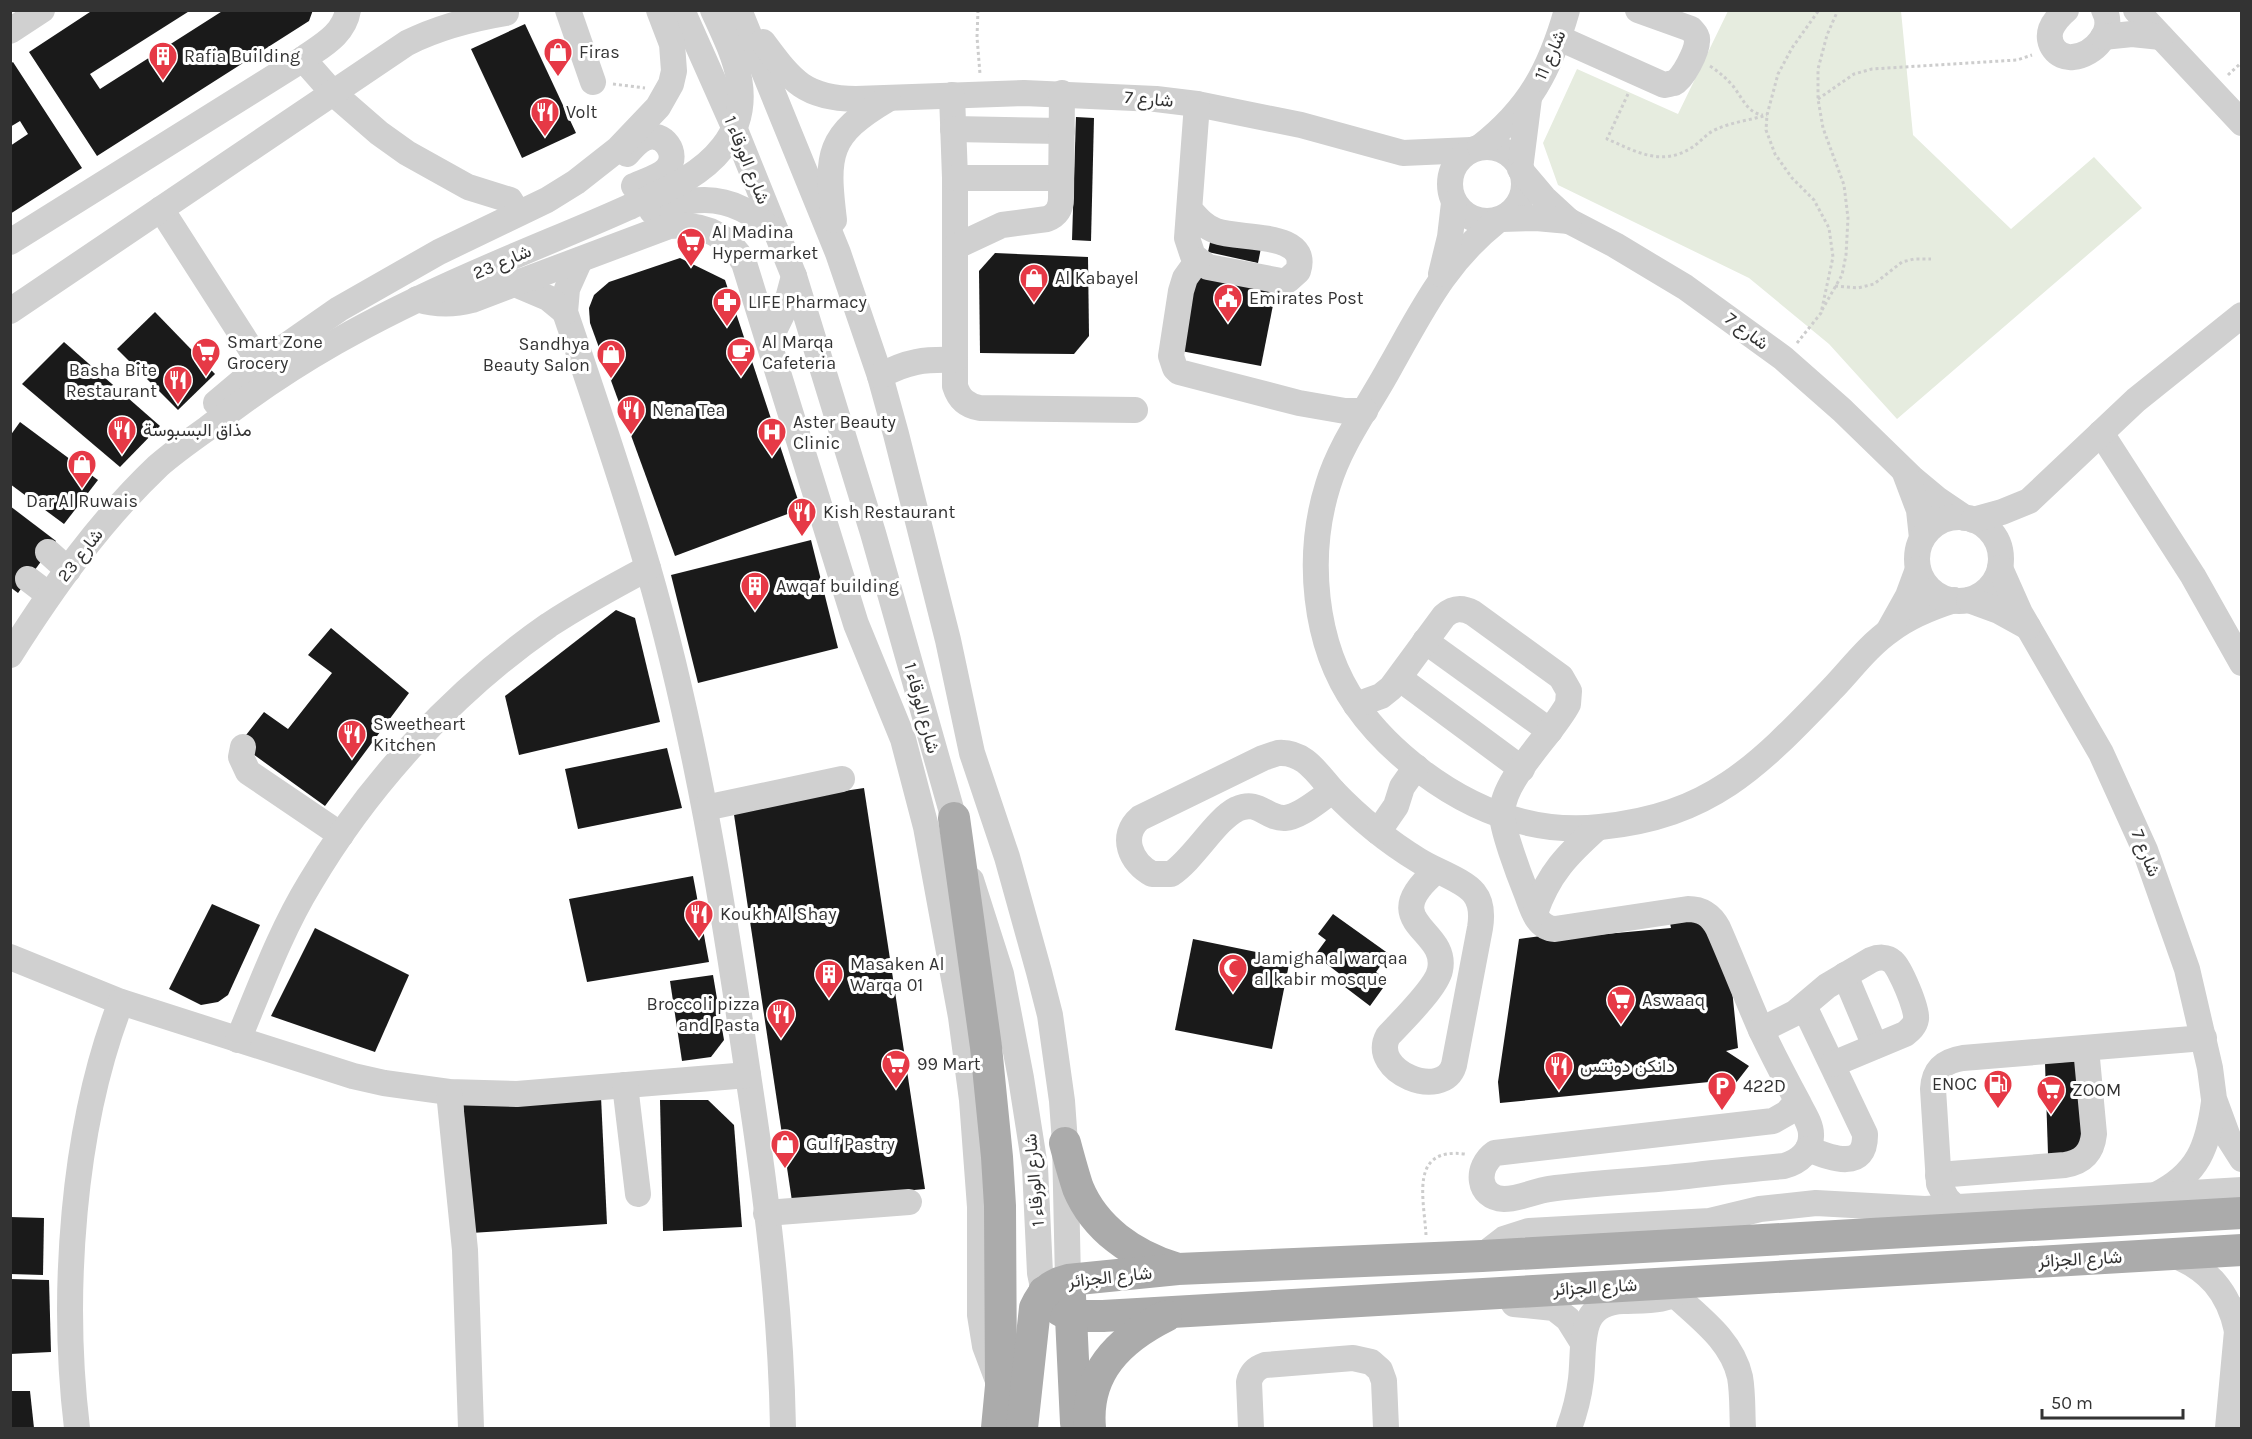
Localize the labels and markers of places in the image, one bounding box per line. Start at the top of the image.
shop icon: Firas [542,36,574,78]
building icon: Rafia Building [147,40,179,82]
place label: Firas [579,41,620,63]
place label: Rafia Building [184,45,300,67]
restaurant icon: Volt [529,96,561,138]
place label: Volt [566,101,597,123]
place label: Al Madina Hypermarket [712,221,818,264]
supermarket icon: Al Madina Hypermarket [675,226,707,268]
shop icon: Al Kabayel [1018,262,1050,304]
place label: Al Kabayel [1055,267,1139,289]
public building icon: Emirates Post [1212,282,1244,324]
pharmacy icon: LIFE Pharmacy [711,286,743,328]
place label: Emirates Post [1249,287,1364,309]
place label: LIFE Pharmacy [748,291,868,313]
place label: Smart Zone Grocery [227,331,323,374]
place label: Al Marqa Cafeteria [762,331,836,374]
place label: Sandhya Beauty Salon [483,333,590,376]
supermarket icon: Smart Zone Grocery [190,336,222,378]
cafe icon: Al Marqa Cafeteria [725,336,757,378]
shop icon: Sandhya Beauty Salon [595,338,627,380]
place label: Basha Bite Restaurant [66,359,157,402]
restaurant icon: Basha Bite Restaurant [162,364,194,406]
restaurant icon: Nena Tea [615,394,647,436]
place label: Nena Tea [652,399,725,421]
place label: Aster Beauty Clinic [793,411,897,454]
restaurant icon: مذاق البسبوسة [106,414,138,456]
hospital icon: Aster Beauty Clinic [756,416,788,458]
place label: مذاق البسبوسة [143,419,252,441]
shop icon: Dar Al Ruwais [66,448,98,490]
place label: Dar Al Ruwais [26,490,138,512]
restaurant icon: Kish Restaurant [786,496,818,538]
place label: Kish Restaurant [823,501,955,523]
building icon: Awqaf building [739,570,771,612]
place label: Awqaf building [776,575,899,597]
place label: Sweetheart Kitchen [373,713,466,756]
restaurant icon: Sweetheart Kitchen [336,718,368,760]
restaurant icon: Koukh Al Shay [683,898,715,940]
place label: Koukh Al Shay [720,903,837,925]
place label: Jamigha al warqaa al kabir mosque [1254,947,1408,990]
mosque icon: Jamigha al warqaa al kabir mosque [1217,952,1249,994]
place label: Masaken Al Warqa 01 [850,953,944,996]
building icon: Masaken Al Warqa 01 [813,958,845,1000]
supermarket icon: Aswaaq [1605,984,1637,1026]
place label: Aswaaq [1642,989,1705,1011]
place label: Broccoli pizza and Pasta [647,993,760,1036]
restaurant icon: Broccoli pizza and Pasta [765,998,797,1040]
supermarket icon: 99 Mart [880,1048,912,1090]
restaurant icon: دانكن دونتس [1543,1050,1575,1092]
place label: 99 Mart [917,1053,981,1075]
place label: دانكن دونتس [1580,1055,1675,1077]
fuel station icon: ENOC [1982,1068,2014,1110]
parking icon: 422D [1706,1070,1738,1112]
place label: ENOC [1932,1073,1977,1095]
supermarket icon: ZOOM [2035,1074,2067,1116]
place label: 422D [1743,1075,1786,1097]
place label: ZOOM [2072,1079,2121,1101]
shop icon: Gulf Pastry [769,1128,801,1170]
place label: Gulf Pastry [806,1133,896,1155]

